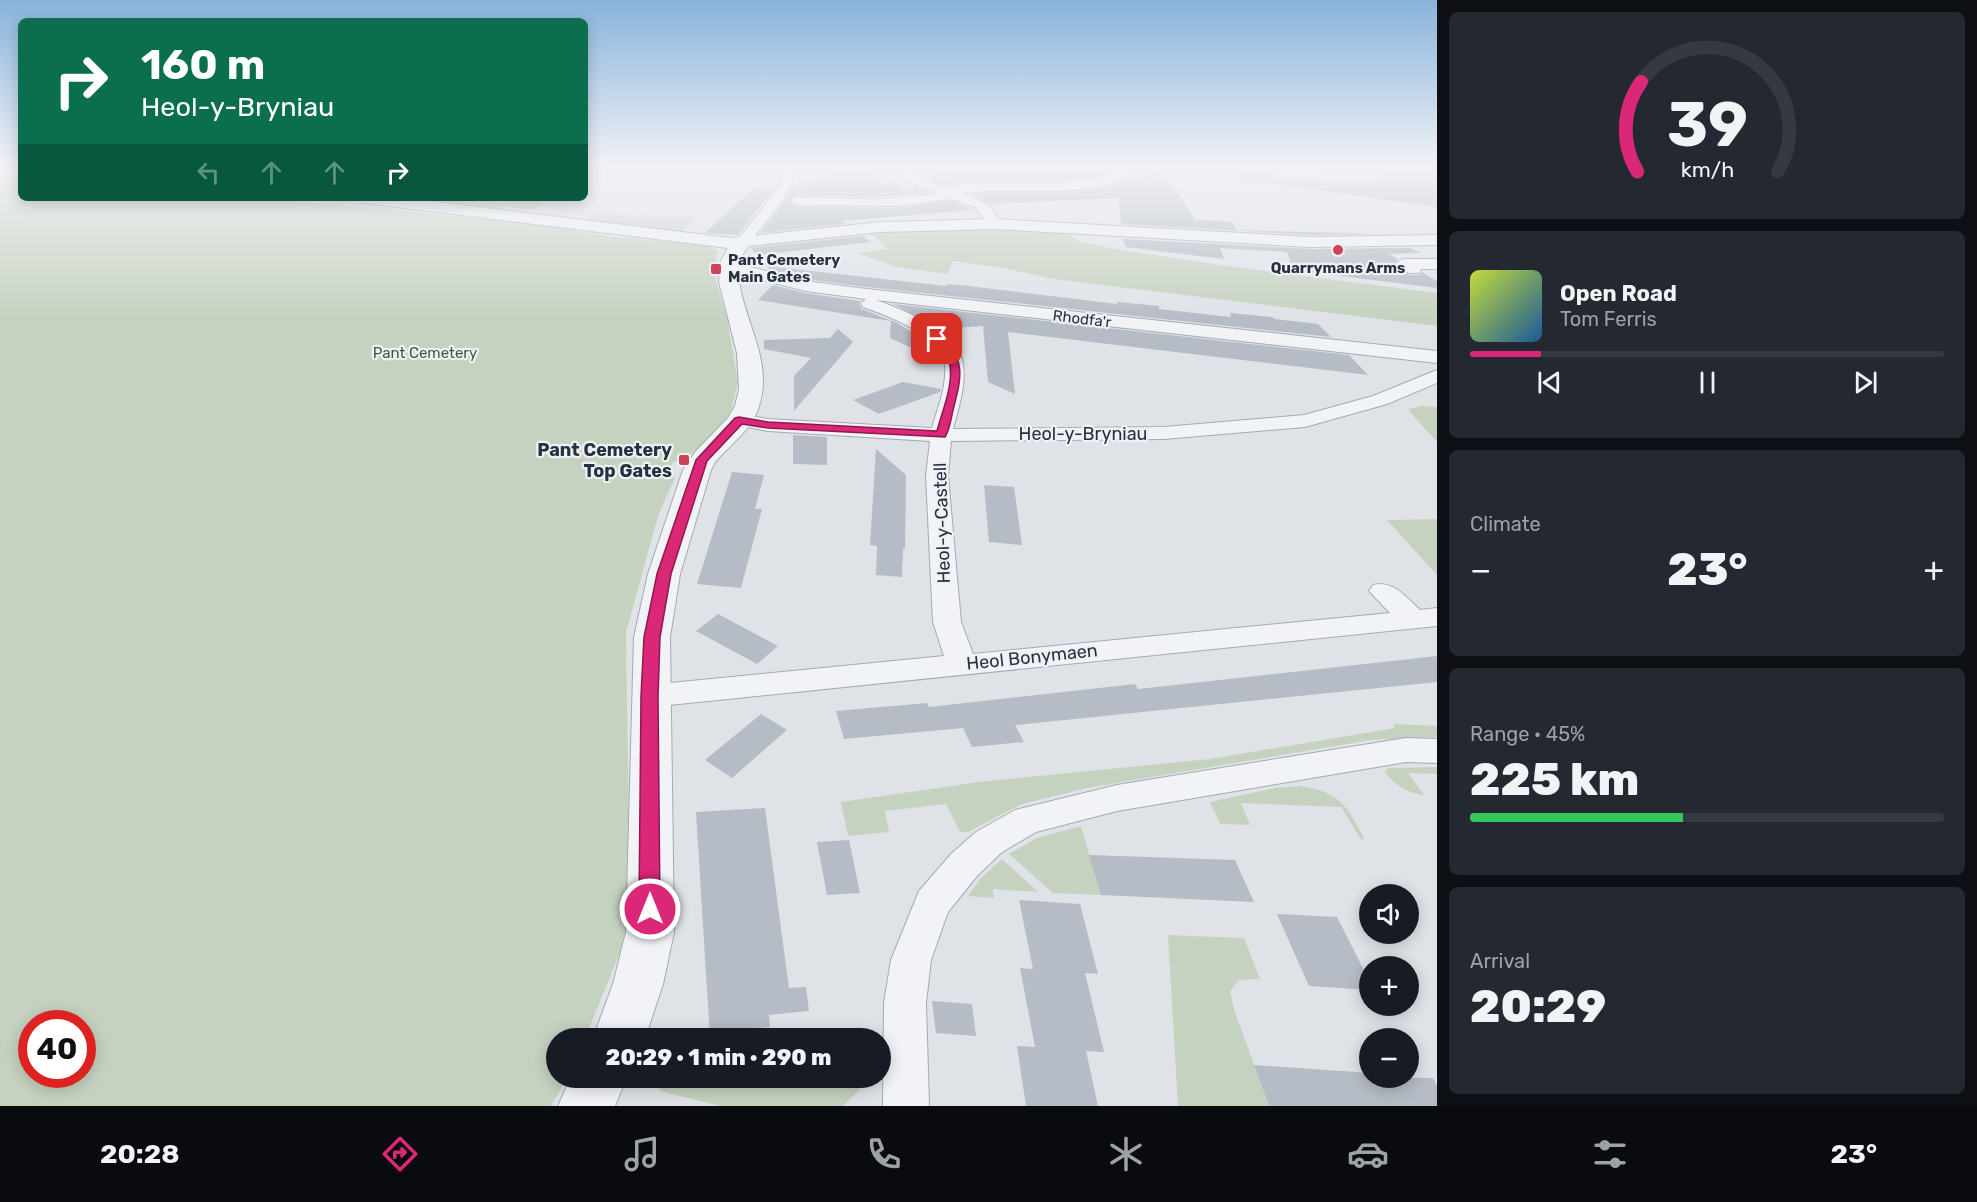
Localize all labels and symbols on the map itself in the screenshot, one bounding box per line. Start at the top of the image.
marker: Quarrymans Arms [1331,243,1345,257]
place label: Pant Cemetery Main Gates [728,251,840,286]
place label: Quarrymans Arms [1271,259,1405,277]
marker: Pant Cemetery Main Gates [709,262,723,276]
street label: Rhodfa'r [1052,306,1113,332]
pin [911,313,962,364]
park label: Pant Cemetery [373,344,477,362]
street label: Heol-y-Bryniau [1019,423,1147,445]
place label: Pant Cemetery Top Gates [537,439,672,482]
marker: Pant Cemetery Top Gates [677,453,691,467]
street label: Heol-y-Castell [929,462,955,584]
street label: Heol Bonymaen [965,639,1099,675]
position arrow [618,877,682,941]
speed limit sign: 40 [18,1010,96,1088]

